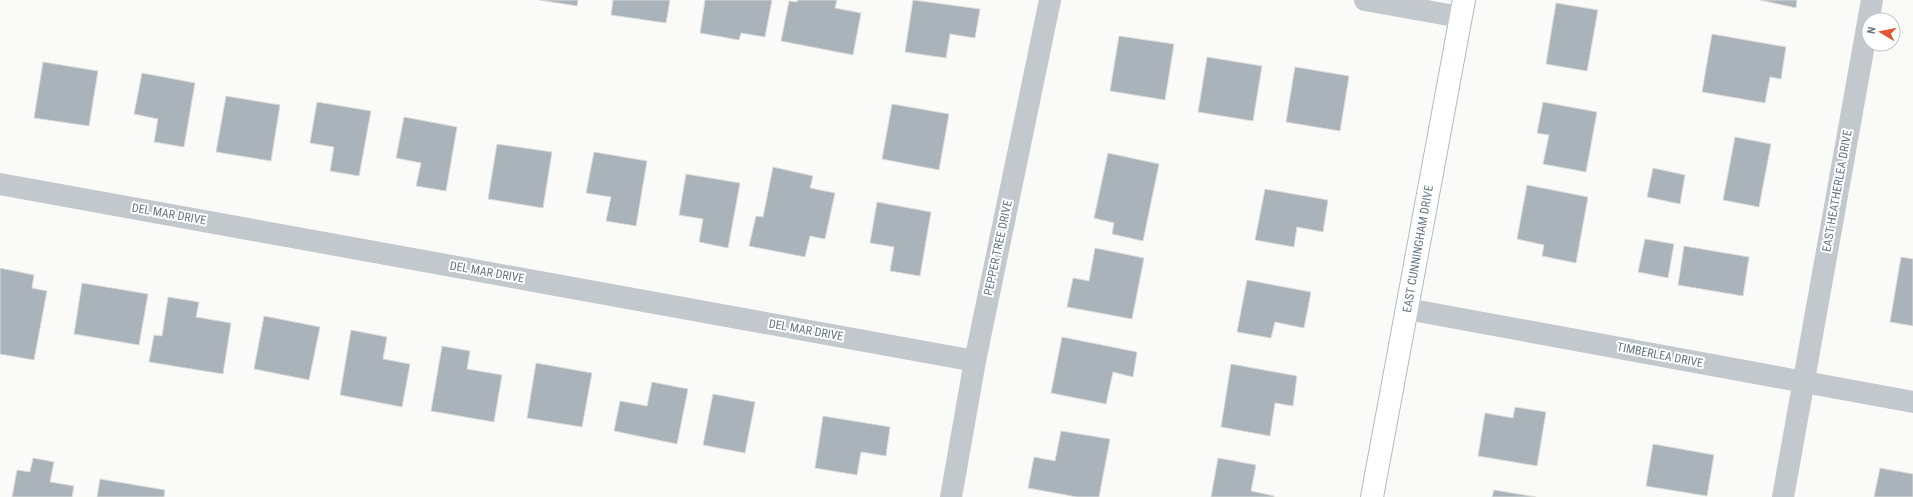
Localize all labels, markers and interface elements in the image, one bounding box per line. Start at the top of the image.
north arrow [1861,12,1901,52]
text: N [1865,26,1879,35]
street label: EAST HEATHERLEA DRIVE [1819,129,1855,253]
street label: EAST CUNNINGHAM DRIVE [1400,184,1436,314]
street label: PEPPER TREE DRIVE [981,199,1015,297]
street label: DEL MAR DRIVE [131,201,207,227]
street label: DEL MAR DRIVE [449,259,525,285]
street label: DEL MAR DRIVE [768,317,844,343]
street label: TIMBERLEA DRIVE [1616,340,1704,370]

